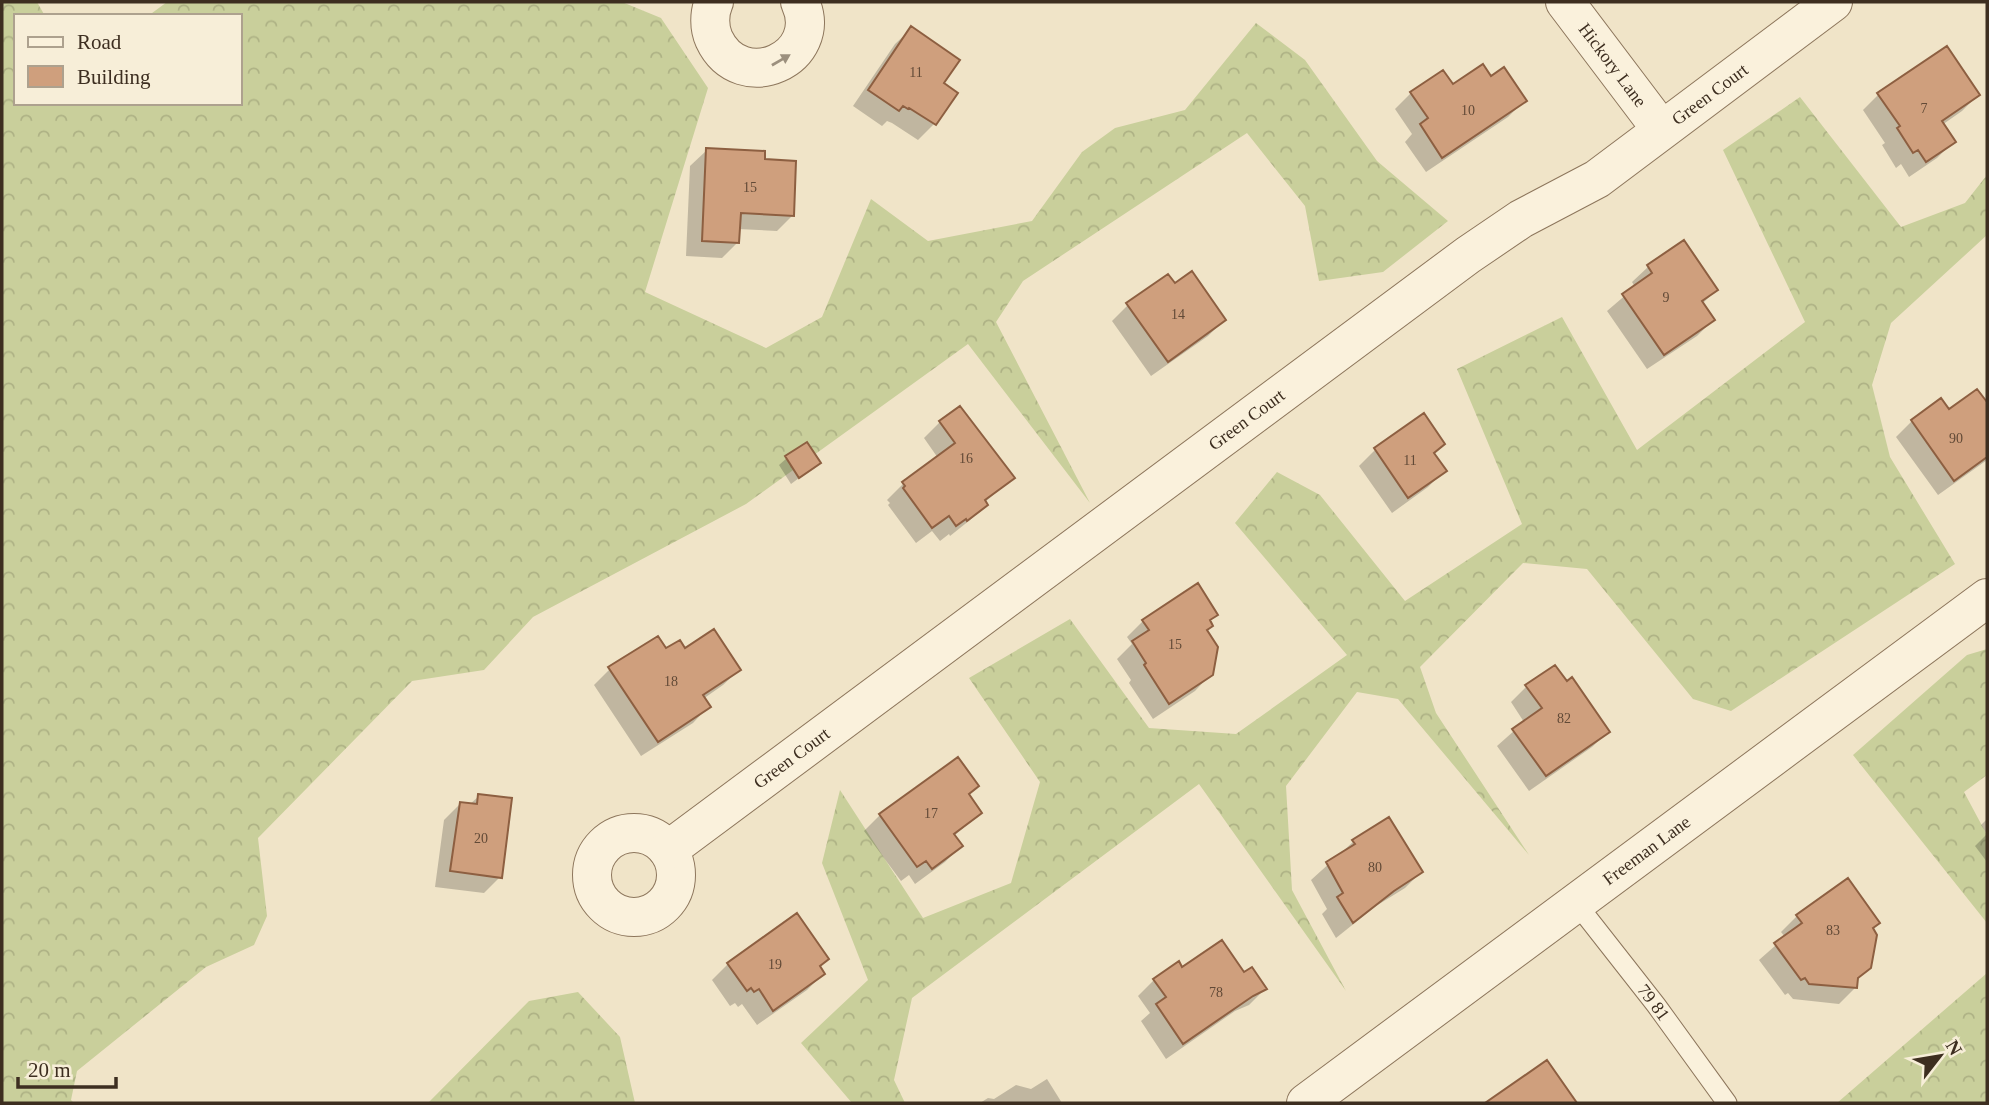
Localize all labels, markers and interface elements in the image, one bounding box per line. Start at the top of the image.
legend [14,14,242,105]
street label: Hickory Lane [1575,19,1651,111]
text: Road [77,30,122,54]
one-way arrow [771,54,790,66]
street label: Green Court [1668,60,1752,129]
text: Building [77,65,151,89]
house number: 11 [909,65,923,80]
house number: 7 [1921,101,1928,116]
house number: 10 [1461,103,1475,118]
house number: 15 [743,180,757,195]
house number: 9 [1663,290,1670,305]
house number: 14 [1171,307,1185,322]
street label: Green Court [1205,385,1288,454]
house number: 90 [1949,431,1963,446]
house number: 16 [959,451,973,466]
house number: 11 [1403,453,1417,468]
house number: 15 [1168,637,1182,652]
house number: 18 [664,674,678,689]
house number: 82 [1557,711,1571,726]
street label: Green Court [750,723,833,793]
house number: 17 [924,806,938,821]
street label: Freeman Lane [1599,812,1694,889]
house number: 20 [474,831,488,846]
house number: 80 [1368,860,1382,875]
house number: 83 [1826,923,1840,938]
house number: 19 [768,957,782,972]
street label: 79 81 [1633,980,1674,1024]
house number: 78 [1209,985,1223,1000]
north arrow [1905,1021,1975,1091]
text: N [1942,1036,1967,1059]
scale bar [18,1046,116,1090]
text: 20 m [28,1058,71,1082]

